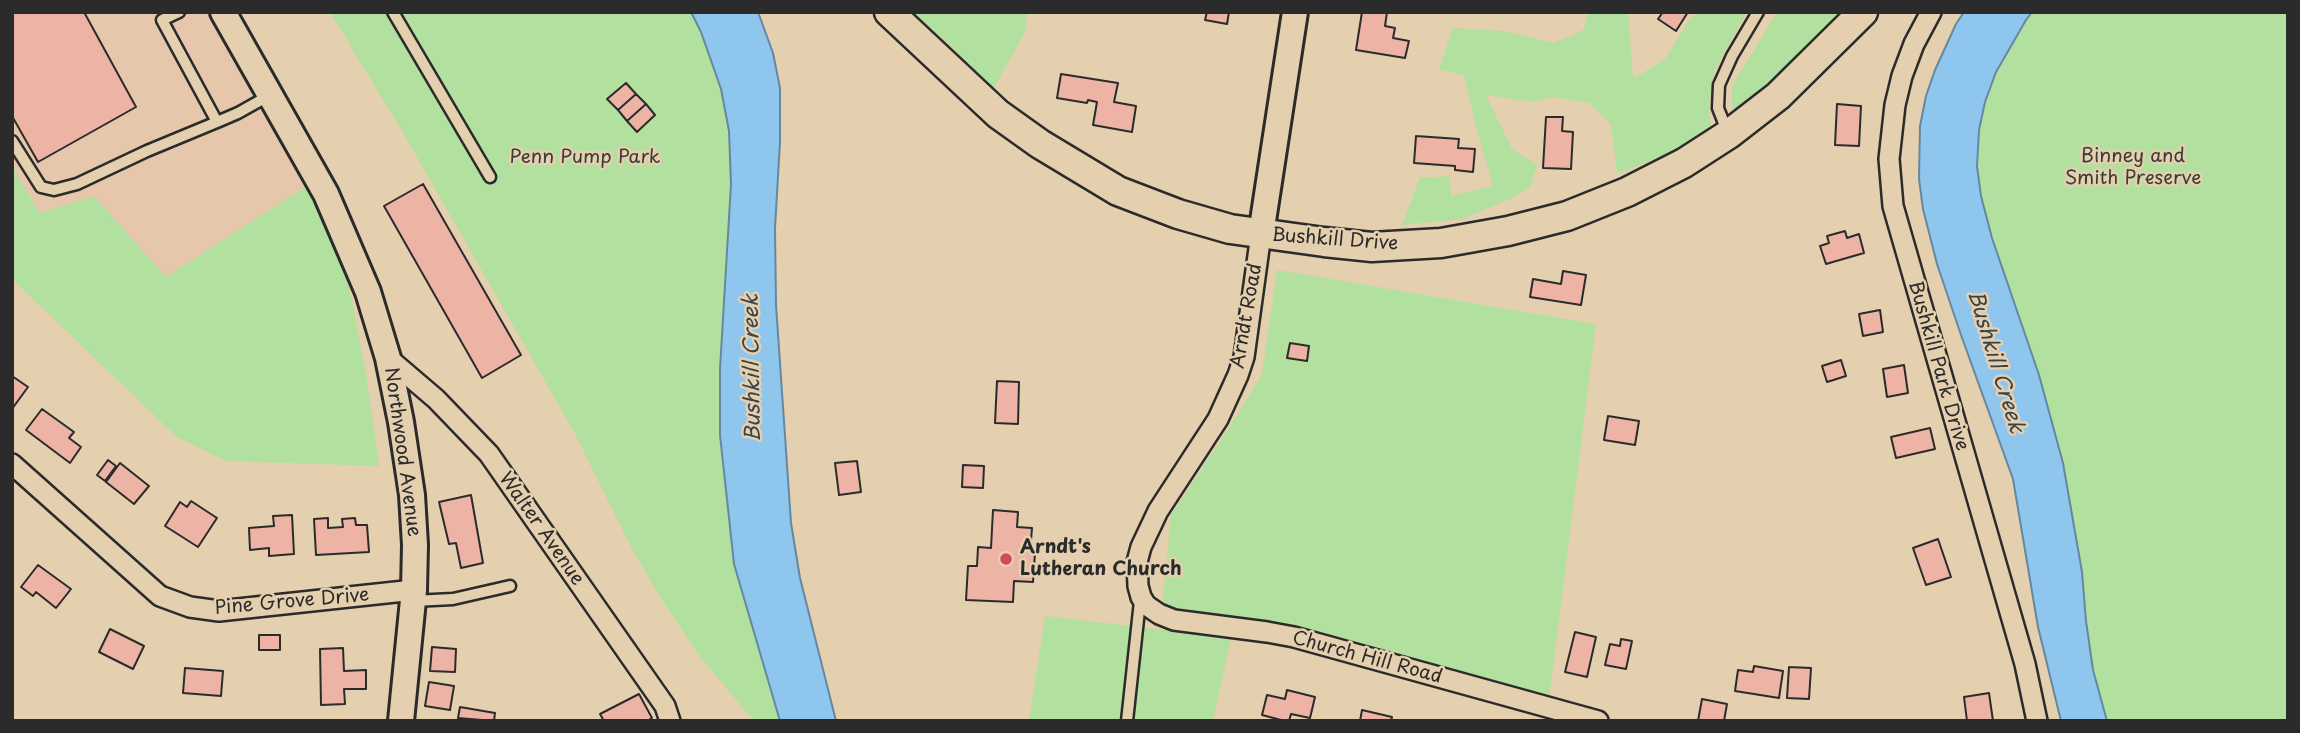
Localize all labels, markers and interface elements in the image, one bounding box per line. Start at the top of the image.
park label: Binney and Smith Preserve [2065,146,2201,190]
park label: Penn Pump Park [510,147,660,169]
street label: Bushkill Drive [1271,224,1399,256]
street label: Arndt Road [1227,262,1267,370]
street label: Bushkill Park Drive [1903,279,1973,453]
water label: Bushkill Creek [1961,288,2029,436]
water label: Bushkill Creek [739,294,767,442]
street label: Northwood Avenue [379,366,425,538]
street label: Walter Avenue [494,468,588,590]
place label: Arndt's Lutheran Church [1020,537,1182,581]
marker: Arndt's Lutheran Church [998,551,1014,567]
street label: Pine Grove Drive [214,584,370,620]
street label: Church Hill Road [1290,627,1444,689]

